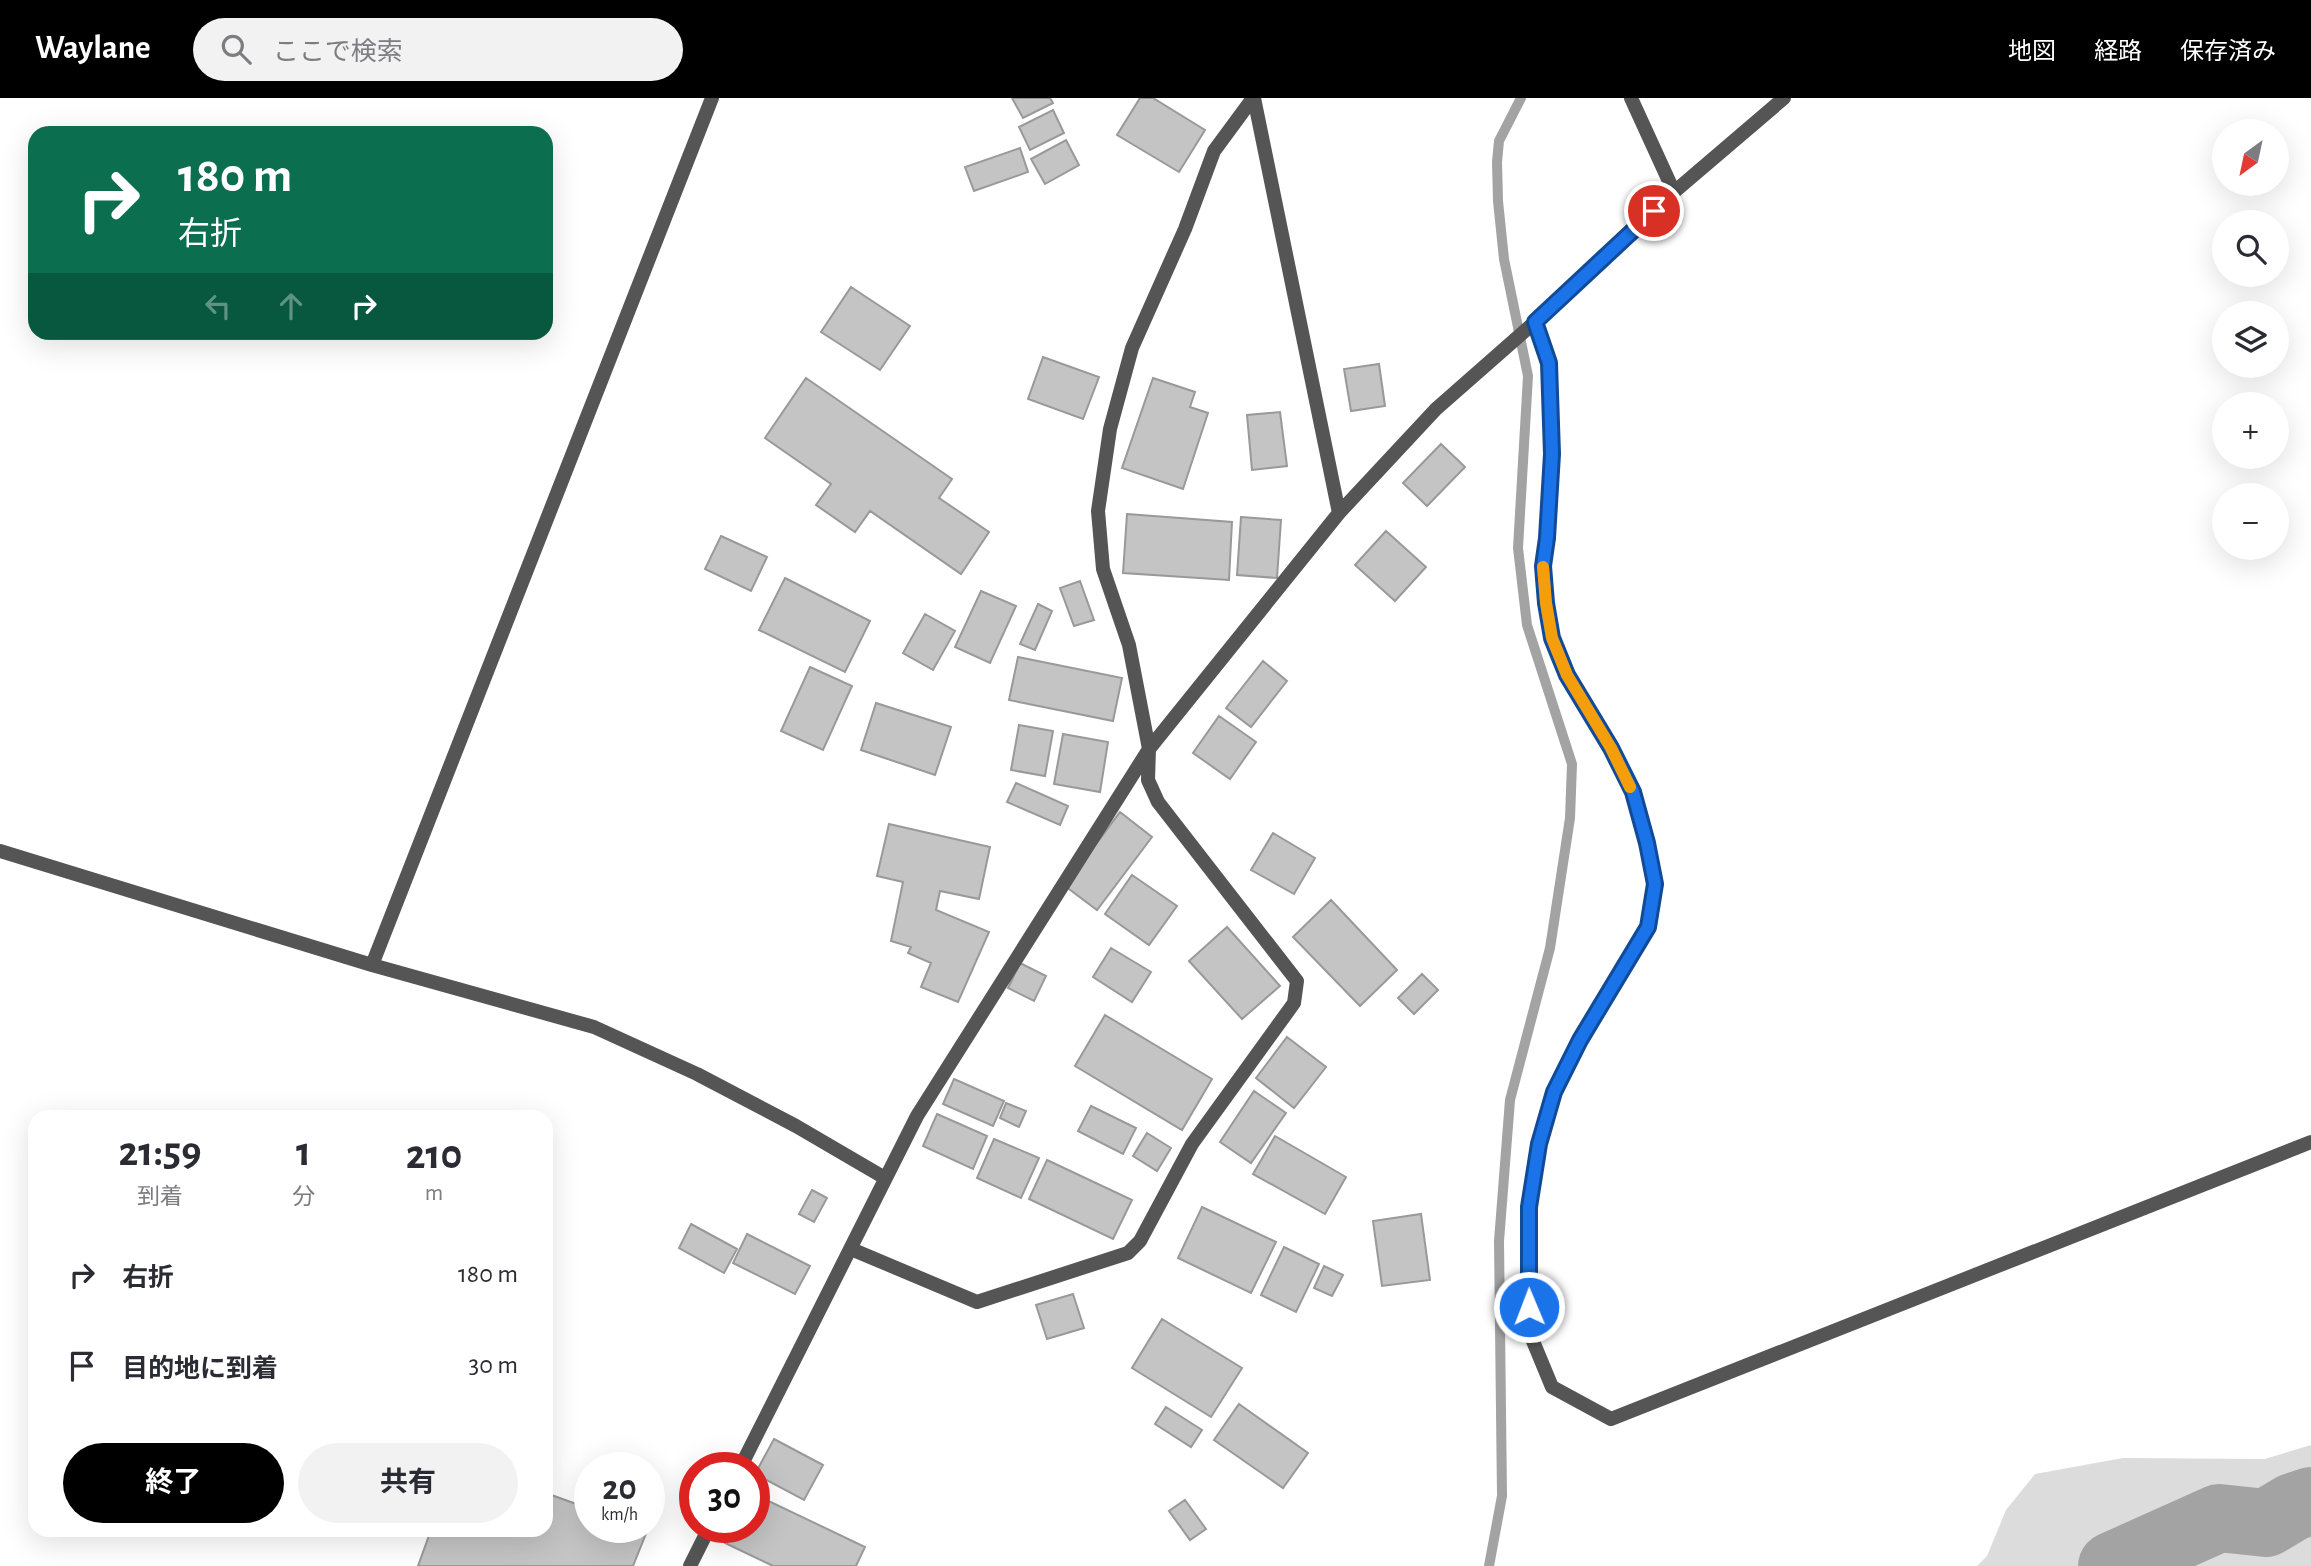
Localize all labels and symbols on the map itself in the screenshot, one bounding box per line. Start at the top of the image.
north arrow [2212,119,2289,196]
pin [1624,181,1684,241]
position arrow [1492,1270,1566,1344]
speed limit sign: 30 [679,1452,770,1543]

